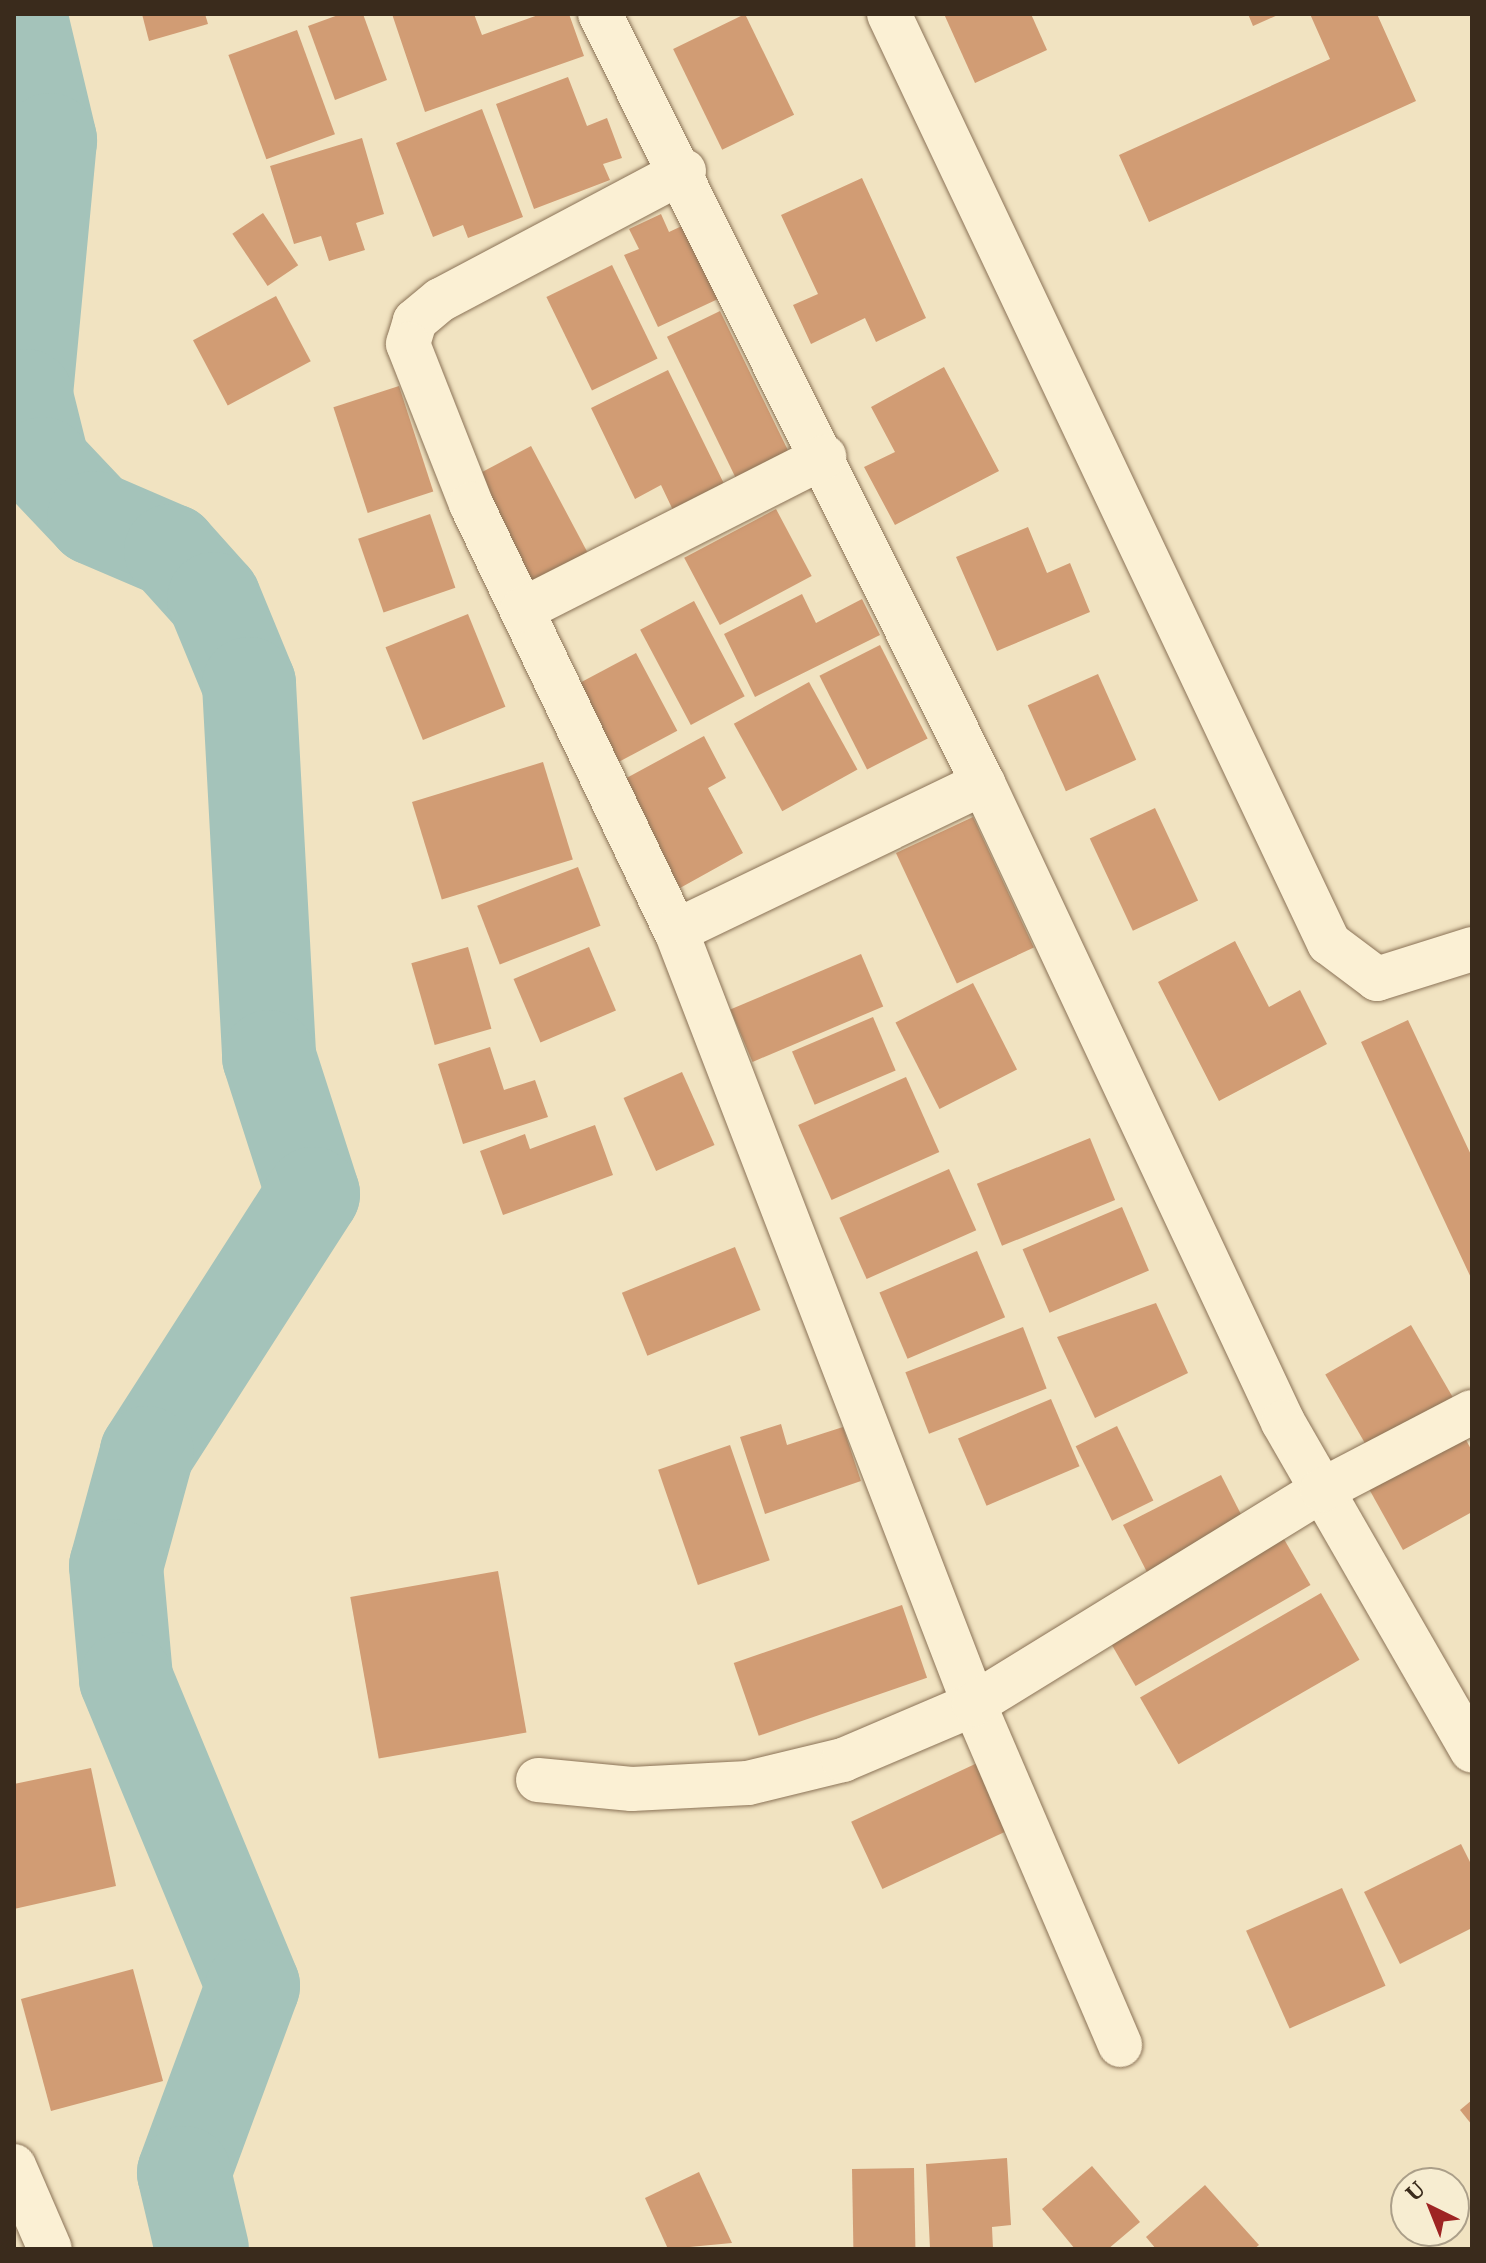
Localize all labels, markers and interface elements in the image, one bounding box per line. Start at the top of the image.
north arrow [1390,2167,1470,2247]
text: U [1399,2174,1431,2207]

